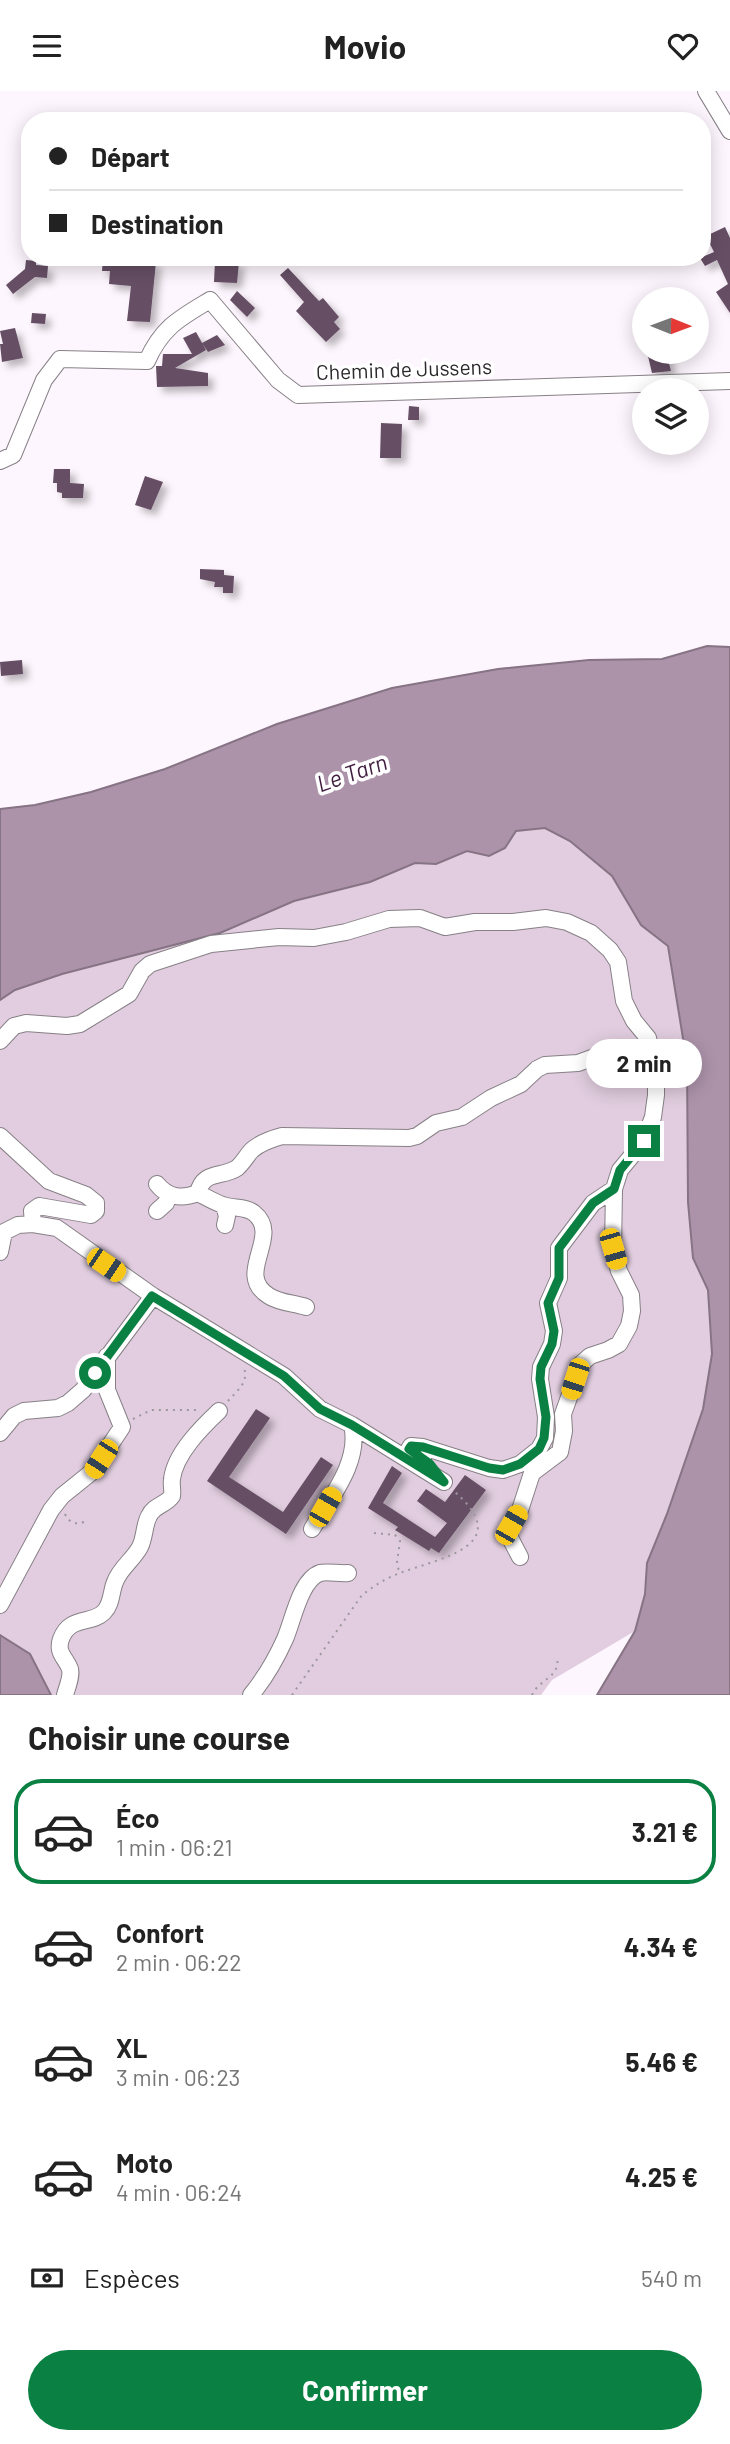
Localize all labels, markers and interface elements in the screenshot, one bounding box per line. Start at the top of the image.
icon: menu [28,27,66,65]
text: Movio [324,27,406,65]
icon: heart [664,27,702,65]
text: Départ [91,141,170,172]
text: Destination [91,208,224,239]
north arrow [632,287,709,364]
map controls [632,287,709,455]
street label: Chemin de Jussens [316,353,492,384]
button: layers [632,378,709,455]
water label: Le Tarn [313,747,391,797]
callout: 2 min [586,1039,702,1089]
text: 2 min [616,1049,672,1077]
route end [628,1125,660,1157]
car [598,1226,629,1272]
car [83,1245,130,1285]
car [559,1356,592,1402]
route start [79,1357,111,1389]
car [81,1436,122,1482]
car [306,1484,345,1530]
car [492,1502,531,1548]
text: Choisir une course [28,1718,290,1756]
icon: car [32,1800,95,1863]
text: Éco [116,1802,159,1833]
text: 3.21 € [632,1816,698,1847]
text: 1 min · 06:21 [116,1833,233,1861]
icon: car [32,1915,95,1978]
text: Confort [116,1917,204,1948]
text: 4.34 € [624,1931,698,1962]
text: 2 min · 06:22 [116,1948,242,1976]
icon: car [32,2030,95,2093]
text: XL [116,2032,147,2063]
text: 5.46 € [626,2046,698,2077]
text: 3 min · 06:23 [116,2063,240,2091]
icon: car [32,2145,95,2208]
text: Moto [116,2147,173,2178]
text: 4.25 € [625,2161,698,2192]
text: 4 min · 06:24 [116,2178,242,2206]
icon: cash [28,2259,66,2297]
text: Espèces [84,2262,180,2293]
text: 540 m [641,2264,702,2292]
button: Confirmer [28,2350,702,2430]

